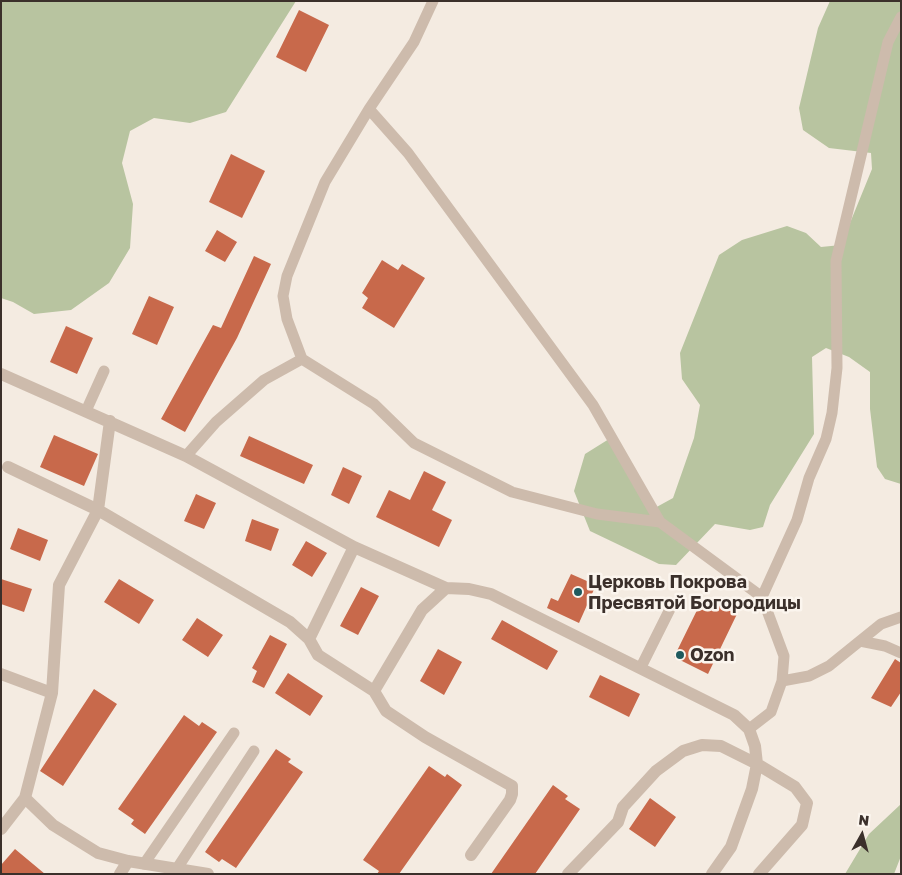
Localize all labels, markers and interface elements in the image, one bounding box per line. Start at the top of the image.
place label: Церковь Покрова Пресвятой Богородицы [588,571,801,614]
marker: Церковь Покрова Пресвятой Богородицы [572,586,584,598]
place label: Ozon [690,644,734,666]
marker: Ozon [674,649,686,661]
north arrow [837,810,887,860]
text: N [858,811,870,829]

